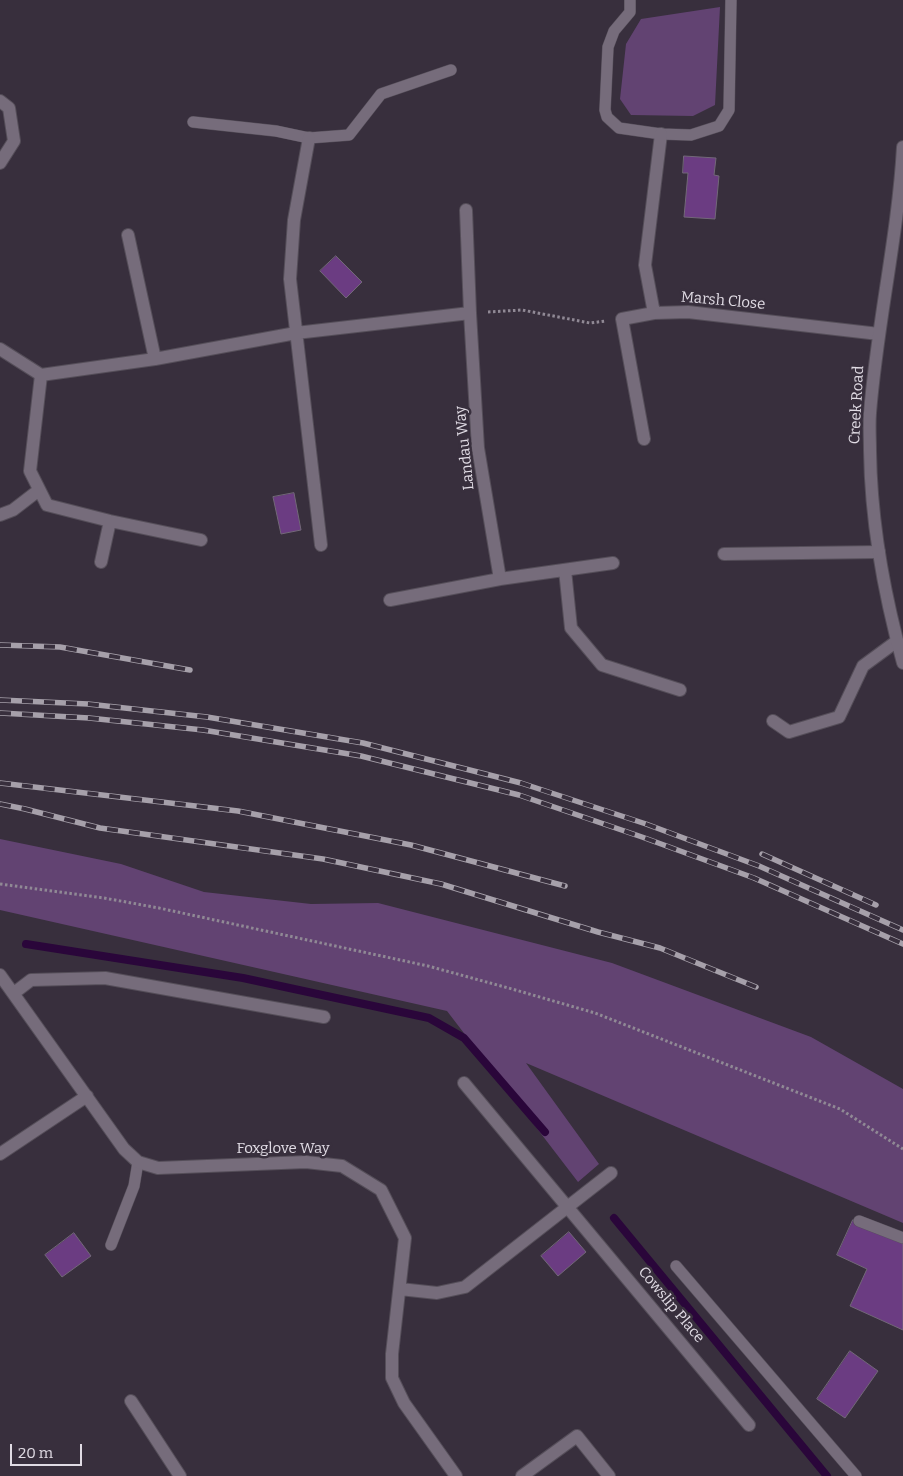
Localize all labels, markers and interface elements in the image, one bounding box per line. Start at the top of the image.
street label: Marsh Close [680,288,766,314]
street label: Creek Road [846,365,868,445]
street label: Landau Way [452,405,478,491]
street label: Foxglove Way [236,1140,330,1158]
street label: Cowslip Place [634,1263,708,1347]
scale bar [12,1434,85,1466]
text: 20 m [18,1444,53,1462]

